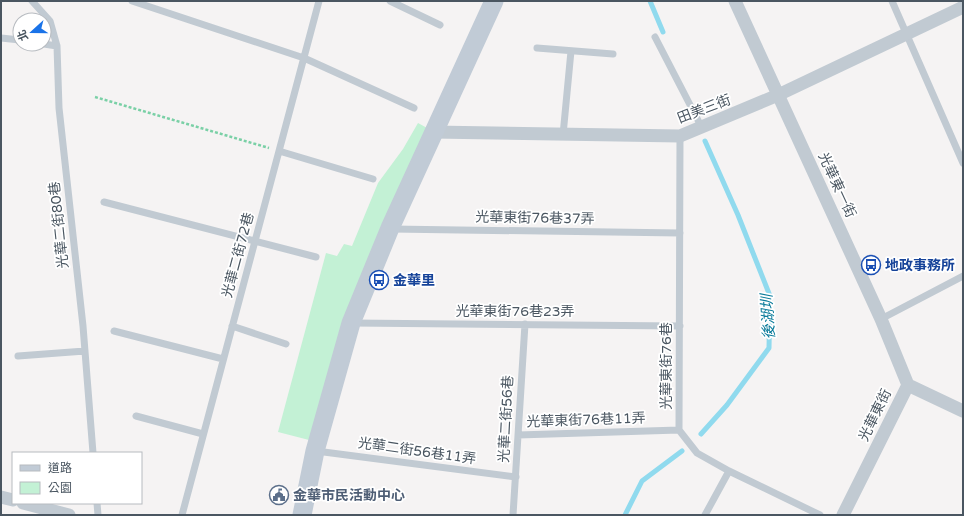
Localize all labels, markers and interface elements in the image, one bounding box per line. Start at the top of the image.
north arrow [12,12,52,52]
text: 北 [15,28,31,43]
street label: 田美三街 [675,91,733,127]
street label: 光華東一街 [815,150,859,220]
street label: 光華二街80巷 [46,181,72,269]
street label: 光華東街76巷37弄 [475,208,595,228]
street label: 光華二街72巷 [218,210,258,300]
bus stop icon: 地政事務所 [860,254,882,276]
place label: 地政事務所 [885,257,955,274]
bus stop icon: 金華里 [368,269,390,291]
place label: 金華里 [393,272,435,289]
water label: 後湖圳 [758,292,778,340]
street label: 光華東街76巷23弄 [455,303,575,320]
street label: 光華東街76巷 [658,322,675,410]
street label: 光華二街56巷 [495,375,517,463]
street label: 光華東街 [855,386,895,444]
street label: 光華東街76巷11弄 [526,409,646,431]
street label: 光華二街56巷11弄 [357,434,477,468]
legend [12,452,142,504]
text: 道路 [48,461,72,475]
text: 公園 [48,481,72,495]
public building icon: 金華市民活動中心 [268,484,290,506]
place label: 金華市民活動中心 [293,487,405,504]

